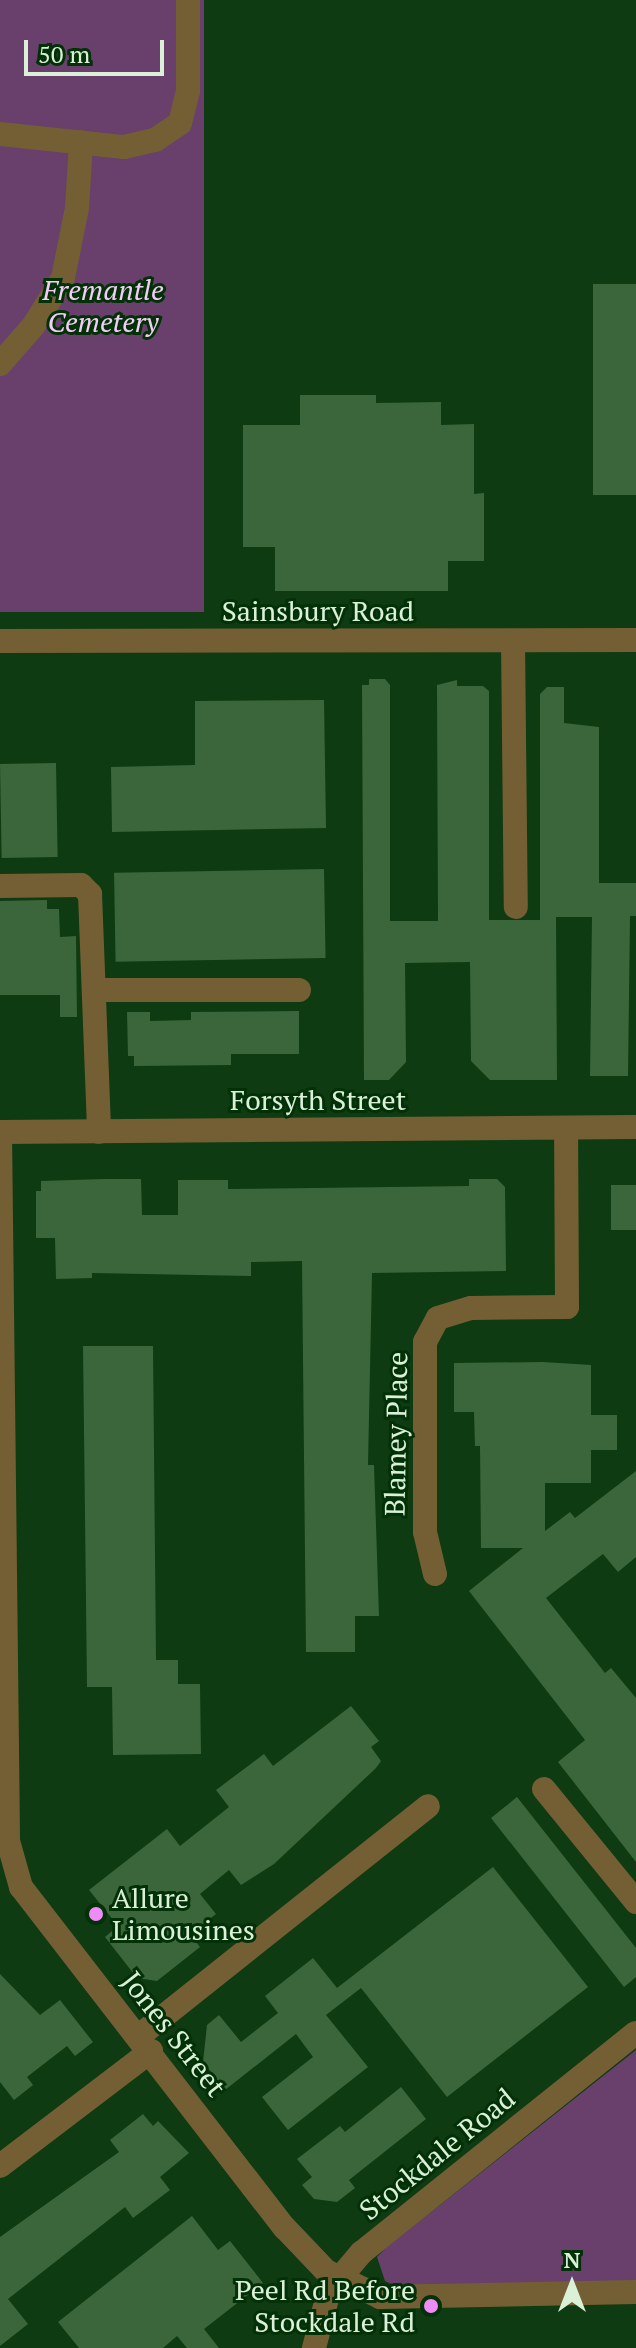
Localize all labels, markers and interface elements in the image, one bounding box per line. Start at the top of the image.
scale bar [28,24,168,74]
text: 50 m [38,38,90,70]
park label: Fremantle Cemetery [42,273,164,339]
street label: Sainsbury Road [222,594,414,628]
street label: Forsyth Street [230,1083,406,1117]
street label: Blamey Place [378,1352,414,1516]
place label: Allure Limousines [112,1881,255,1947]
marker: Allure Limousines [87,1905,105,1923]
street label: Jones Street [115,1965,233,2103]
street label: Stockdale Road [353,2081,521,2227]
north arrow [532,2244,612,2324]
text: N [564,2245,580,2274]
place label: Peel Rd Before Stockdale Rd [235,2273,415,2339]
marker: Peel Rd Before Stockdale Rd [422,2297,440,2315]

